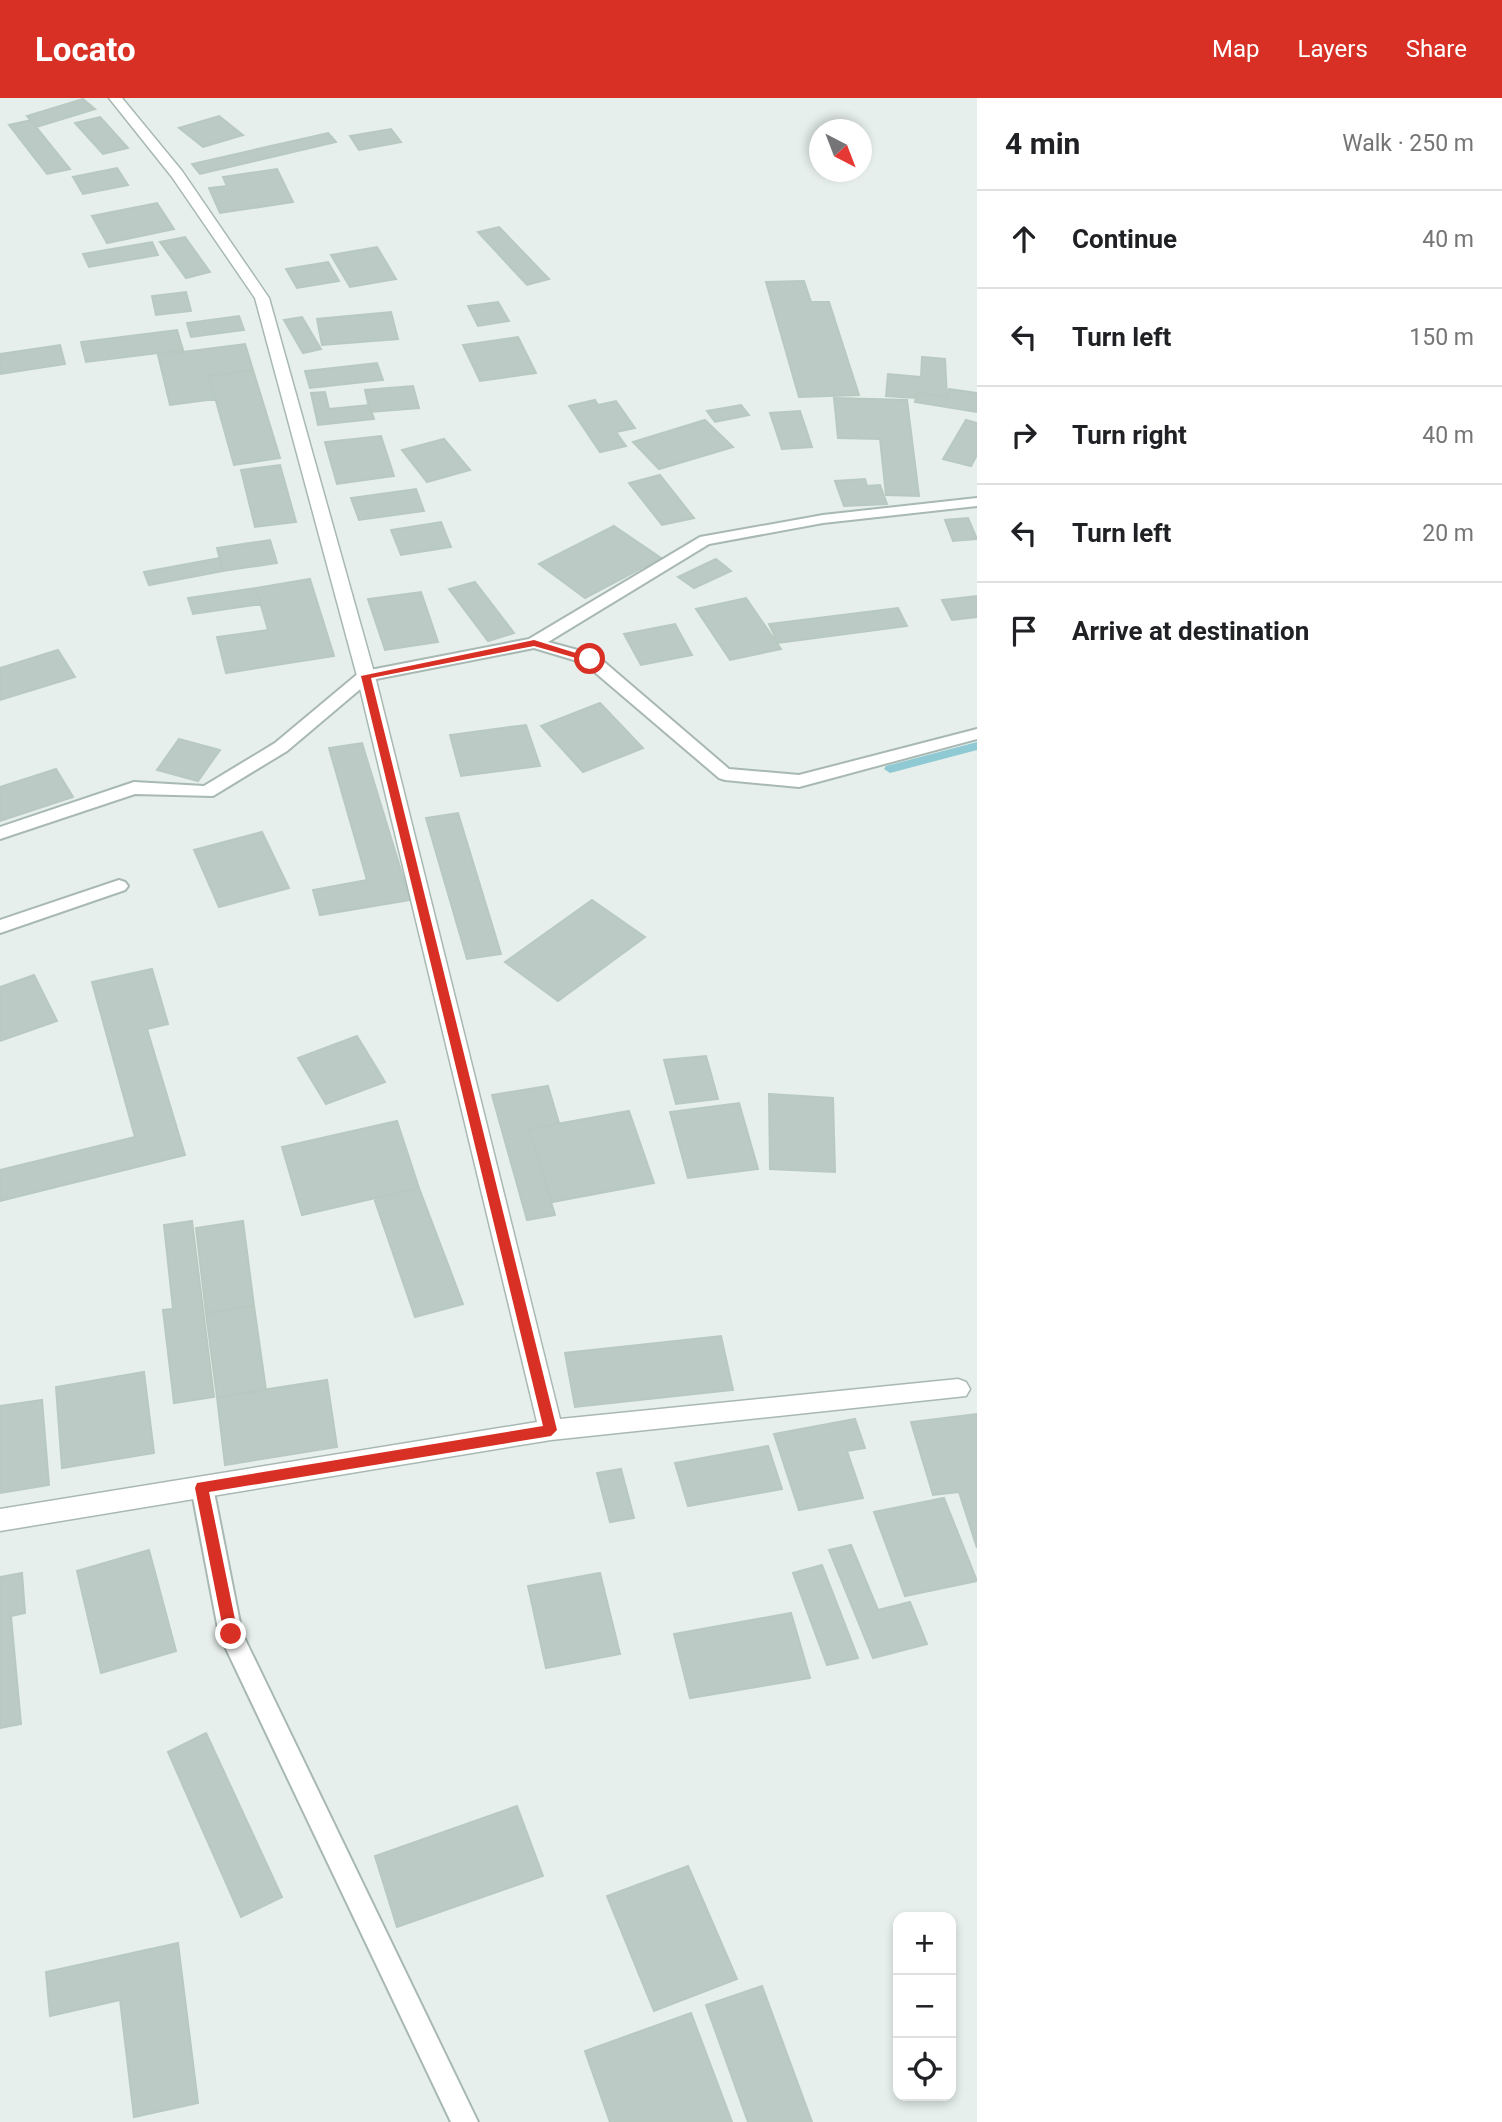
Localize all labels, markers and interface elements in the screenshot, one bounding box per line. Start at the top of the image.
text: Locato [35,30,136,69]
text: Map [1212,35,1260,63]
text: Layers [1298,35,1368,63]
text: Share [1406,35,1467,63]
north arrow [809,119,872,182]
text: 4 min [1005,126,1080,161]
text: Walk · 250 m [1342,130,1474,157]
icon: ahead [1005,220,1043,258]
text: Continue [1072,224,1177,254]
text: 40 m [1422,226,1474,253]
icon: left [1005,318,1043,356]
text: Turn left [1072,322,1171,352]
text: 150 m [1409,324,1474,351]
icon: right [1005,416,1043,454]
text: Turn right [1072,420,1187,450]
text: 40 m [1422,422,1474,449]
icon: left [1005,514,1043,552]
text: Turn left [1072,518,1171,548]
text: 20 m [1422,520,1474,547]
icon: arrive [1005,612,1043,650]
text: Arrive at destination [1072,616,1309,646]
route start [574,643,605,674]
route end [215,1618,246,1649]
map controls [893,1912,956,2101]
button: + [893,1912,956,1975]
button: − [893,1975,956,2038]
button: locate [893,2038,956,2101]

